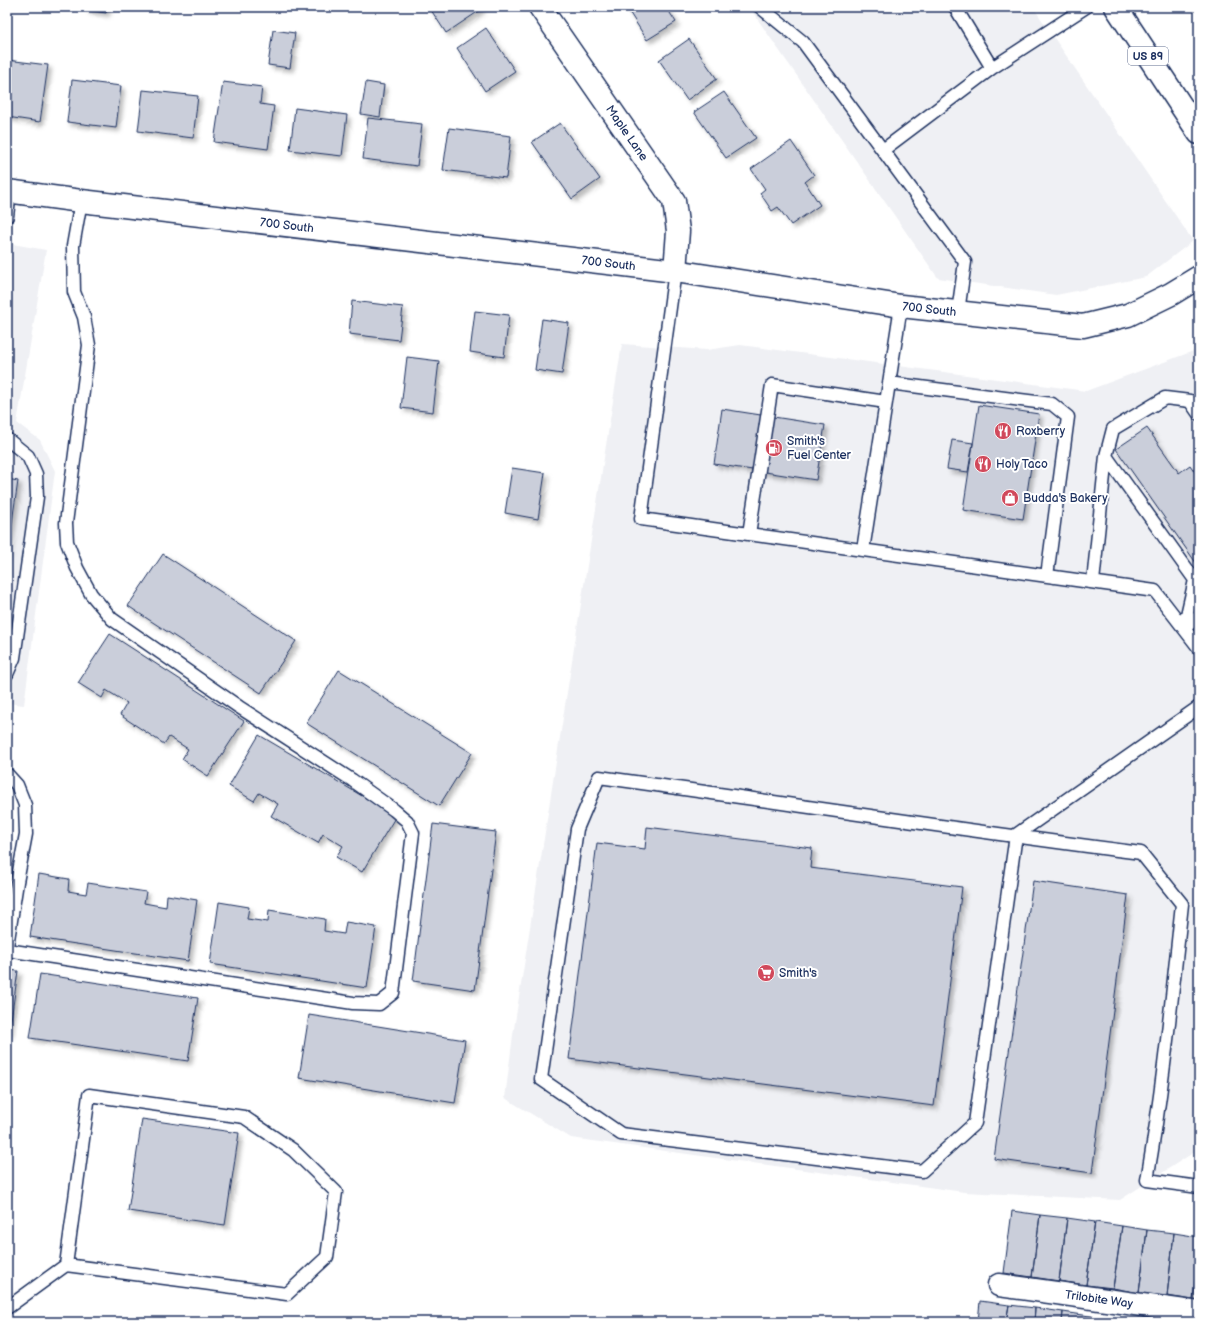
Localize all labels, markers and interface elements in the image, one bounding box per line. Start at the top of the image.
road number: US 89 [1128,47,1168,65]
street label: Maple Lane [602,102,651,164]
street label: 700 South [259,215,315,236]
street label: 700 South [581,253,637,274]
street label: 700 South [902,299,957,320]
restaurant icon: Roxberry [993,421,1013,441]
place label: Roxberry [1016,424,1066,439]
place label: Smith's Fuel Center [787,434,852,463]
fuel station icon: Smith's Fuel Center [764,438,784,458]
restaurant icon: Holy Taco [973,454,993,474]
place label: Holy Taco [996,457,1048,472]
shop icon: Budda's Bakery [1000,488,1020,508]
place label: Budda's Bakery [1023,491,1108,506]
supermarket icon: Smith's [756,963,776,983]
place label: Smith's [779,966,817,981]
street label: Trilobite Way [1064,1287,1134,1312]

